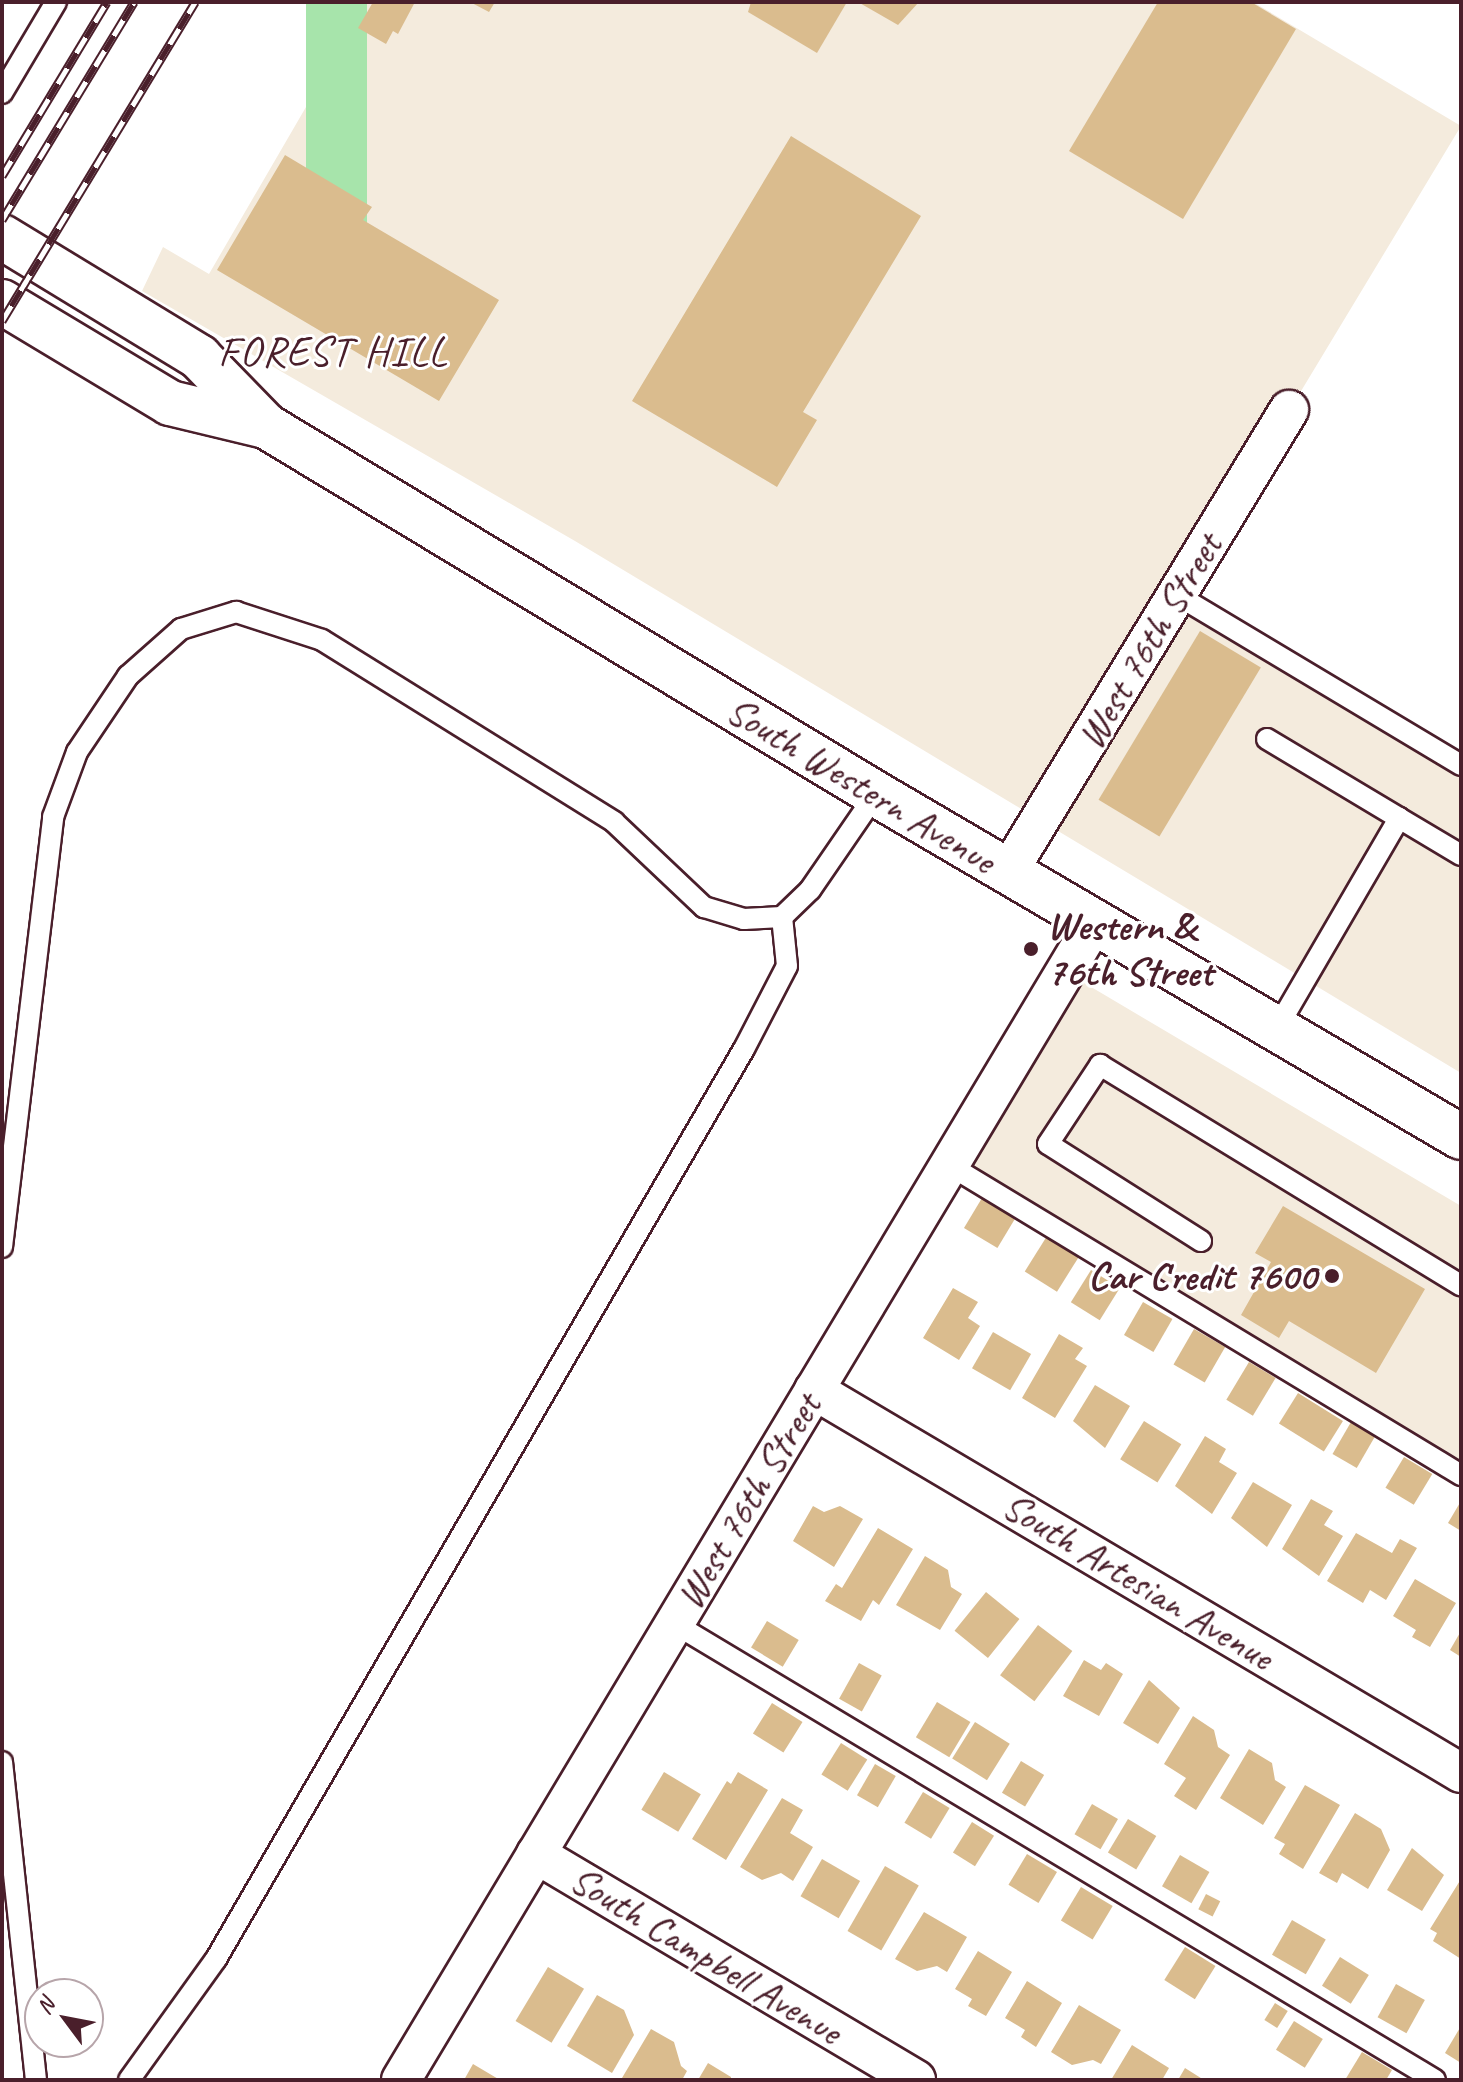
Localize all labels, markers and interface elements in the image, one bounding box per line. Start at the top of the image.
district label: FOREST HILL [219,327,447,377]
street label: West 76th Street [1066,525,1232,757]
street label: South Western Avenue [718,686,1004,884]
place label: Western & 76th Street [1047,902,1213,996]
marker: Western & 76th Street [1022,940,1040,958]
place label: Car Credit 7600 [1089,1252,1316,1300]
marker: Car Credit 7600 [1323,1267,1341,1285]
street label: West 76th Street [665,1385,831,1617]
street label: South Artesian Avenue [994,1482,1282,1680]
street label: South Campbell Avenue [561,1855,851,2055]
north arrow [24,1978,104,2058]
text: N [30,1993,61,2020]

